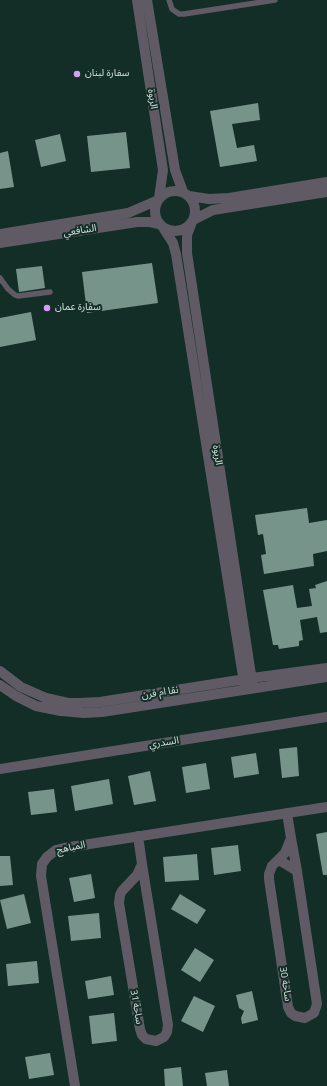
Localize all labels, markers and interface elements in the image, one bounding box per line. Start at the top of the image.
place label: سفارة لبنان [85,68,129,80]
marker: سفارة لبنان [72,69,82,79]
street label: الربوة [145,88,159,110]
street label: الشافعي [63,222,97,240]
place label: سفارة عمان [55,302,101,314]
marker: سفارة عمان [42,303,52,313]
street label: الربوة [210,444,224,466]
street label: نقا ام قرن [141,684,179,702]
street label: السدري [148,735,180,751]
street label: المباهج [55,839,87,857]
street label: ساحة 30 [276,966,294,1002]
street label: ساحة 31 [127,989,145,1025]

